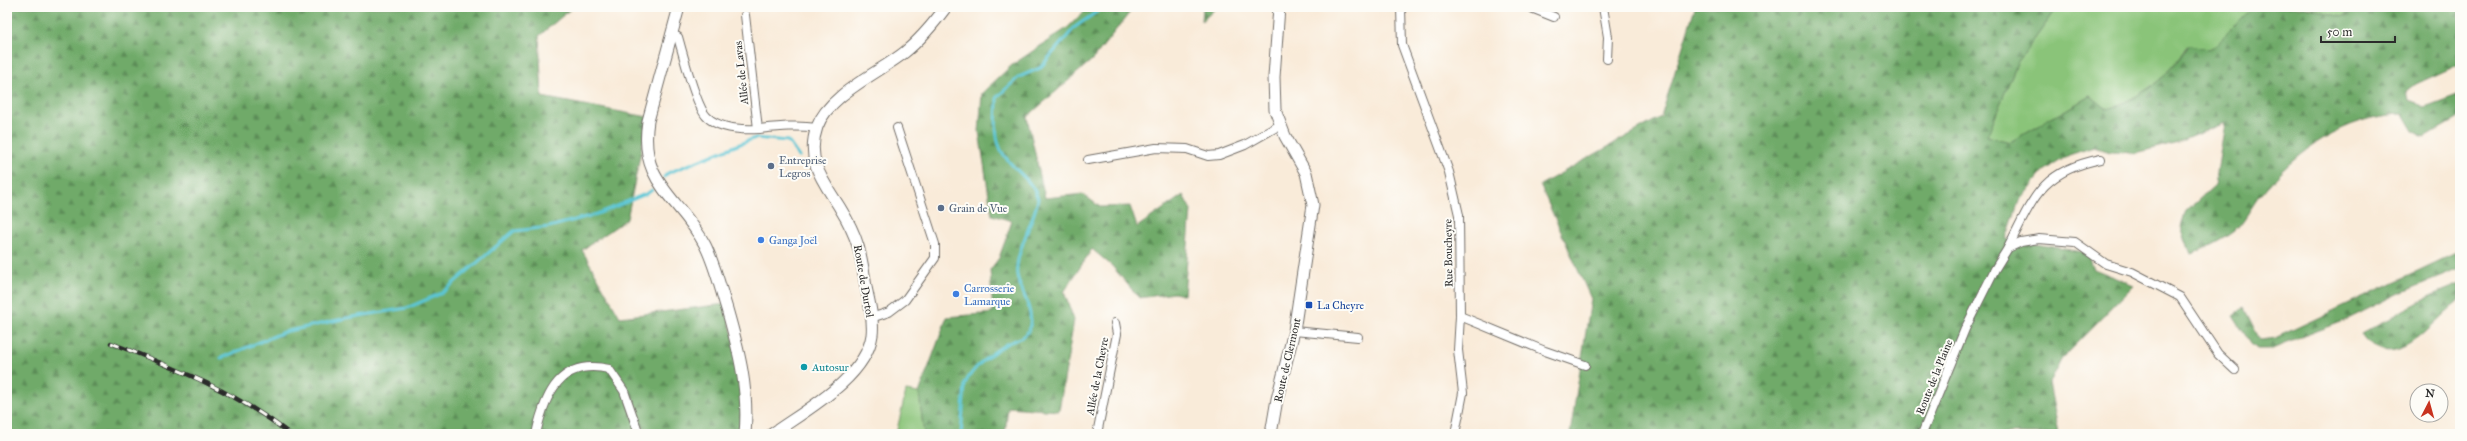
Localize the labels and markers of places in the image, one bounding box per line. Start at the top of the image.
place label: Entreprise Legros [779,154,827,180]
marker: Entreprise Legros [766,161,776,171]
place label: Grain de Vue [949,202,1008,215]
marker: Grain de Vue [936,203,946,213]
place label: Ganga Joël [769,234,817,248]
marker: Ganga Joël [756,235,766,245]
place label: Carrosserie Lamarque [964,282,1015,309]
marker: Carrosserie Lamarque [951,289,961,299]
place label: La Cheyre [1317,299,1364,312]
marker: La Cheyre [1304,300,1314,310]
place label: Autosur [811,361,850,374]
marker: Autosur [799,362,809,372]

